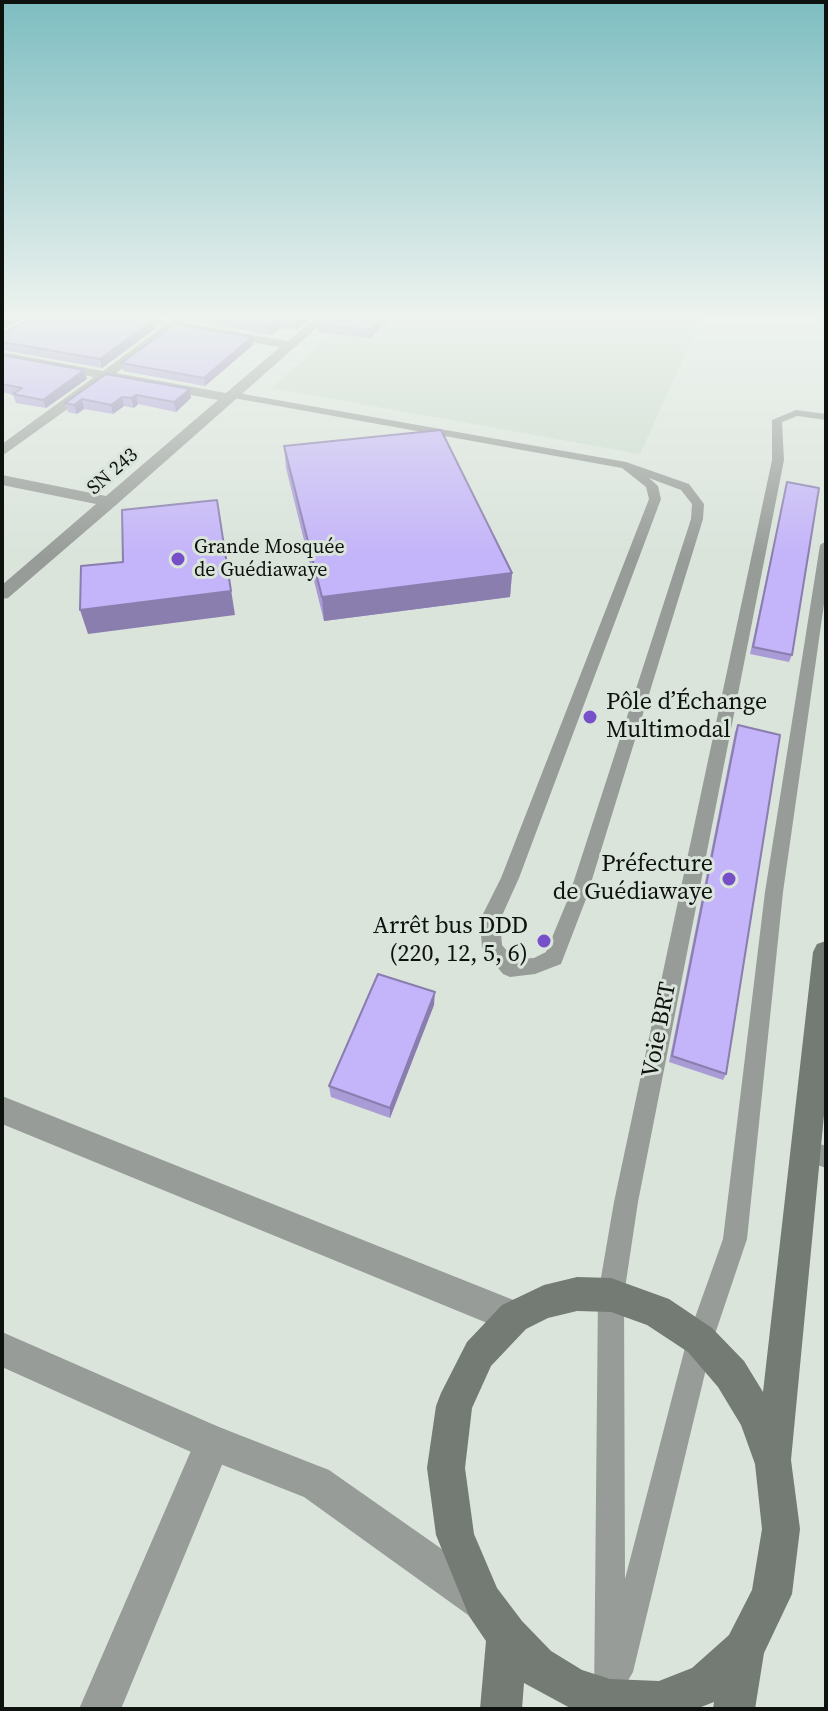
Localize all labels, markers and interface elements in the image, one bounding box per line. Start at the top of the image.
street label: SN 243 [83,443,143,501]
place label: Grande Mosquée de Guédiawaye [194,536,345,583]
marker: Grande Mosquée de Guédiawaye [169,550,187,568]
place label: Pôle d’Échange Multimodal [606,689,767,745]
marker: Pôle d’Échange Multimodal [581,708,599,726]
place label: Préfecture de Guédiawaye [553,851,713,907]
marker: Préfecture de Guédiawaye [720,870,738,888]
place label: Arrêt bus DDD (220, 12, 5, 6) [373,913,528,969]
marker: Arrêt bus DDD (220, 12, 5, 6) [535,932,553,950]
street label: Voie BRT [637,980,683,1080]

